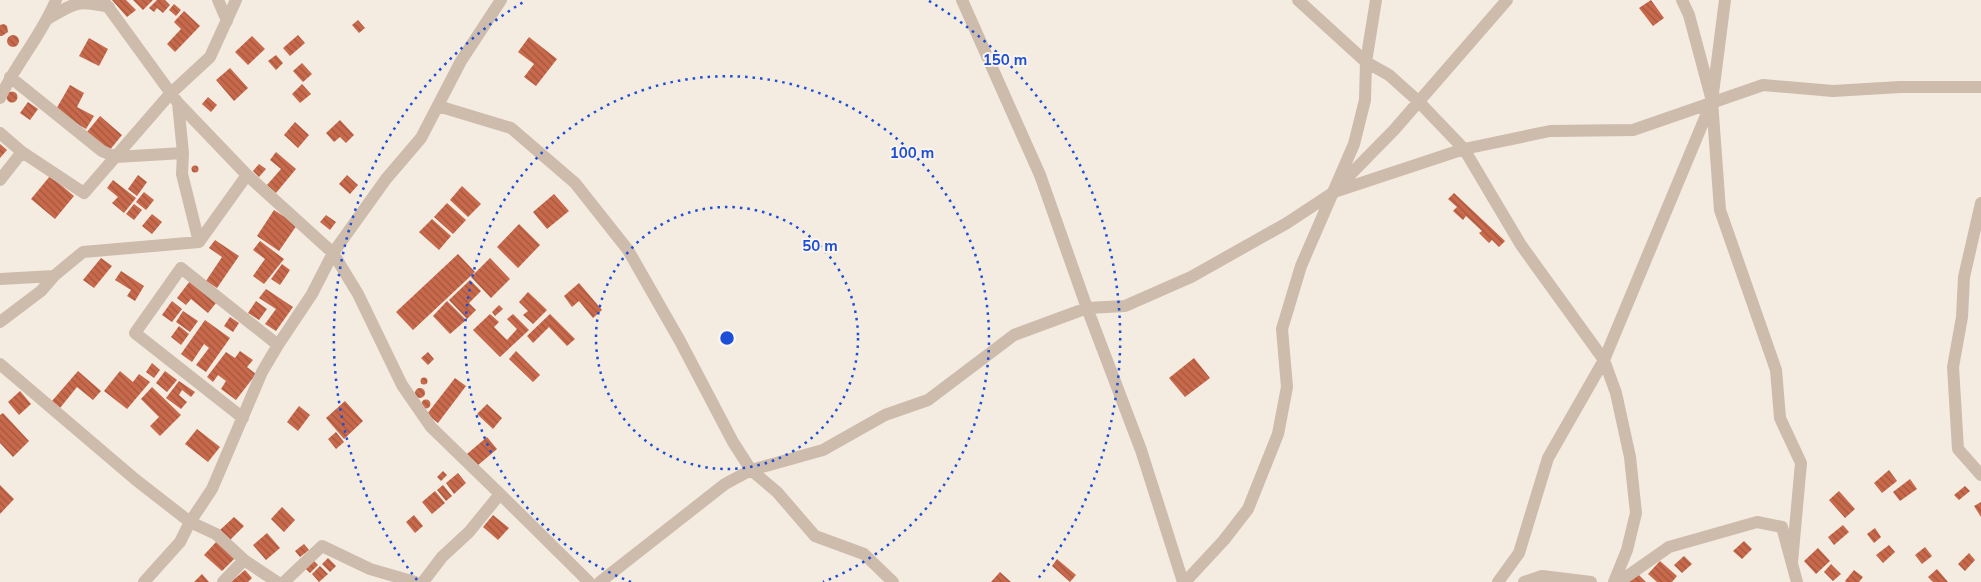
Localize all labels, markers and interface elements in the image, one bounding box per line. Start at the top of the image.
text: 150 m [983,50,1027,69]
text: 100 m [890,143,934,162]
text: 50 m [802,236,838,255]
centre of rings [718,329,736,347]

